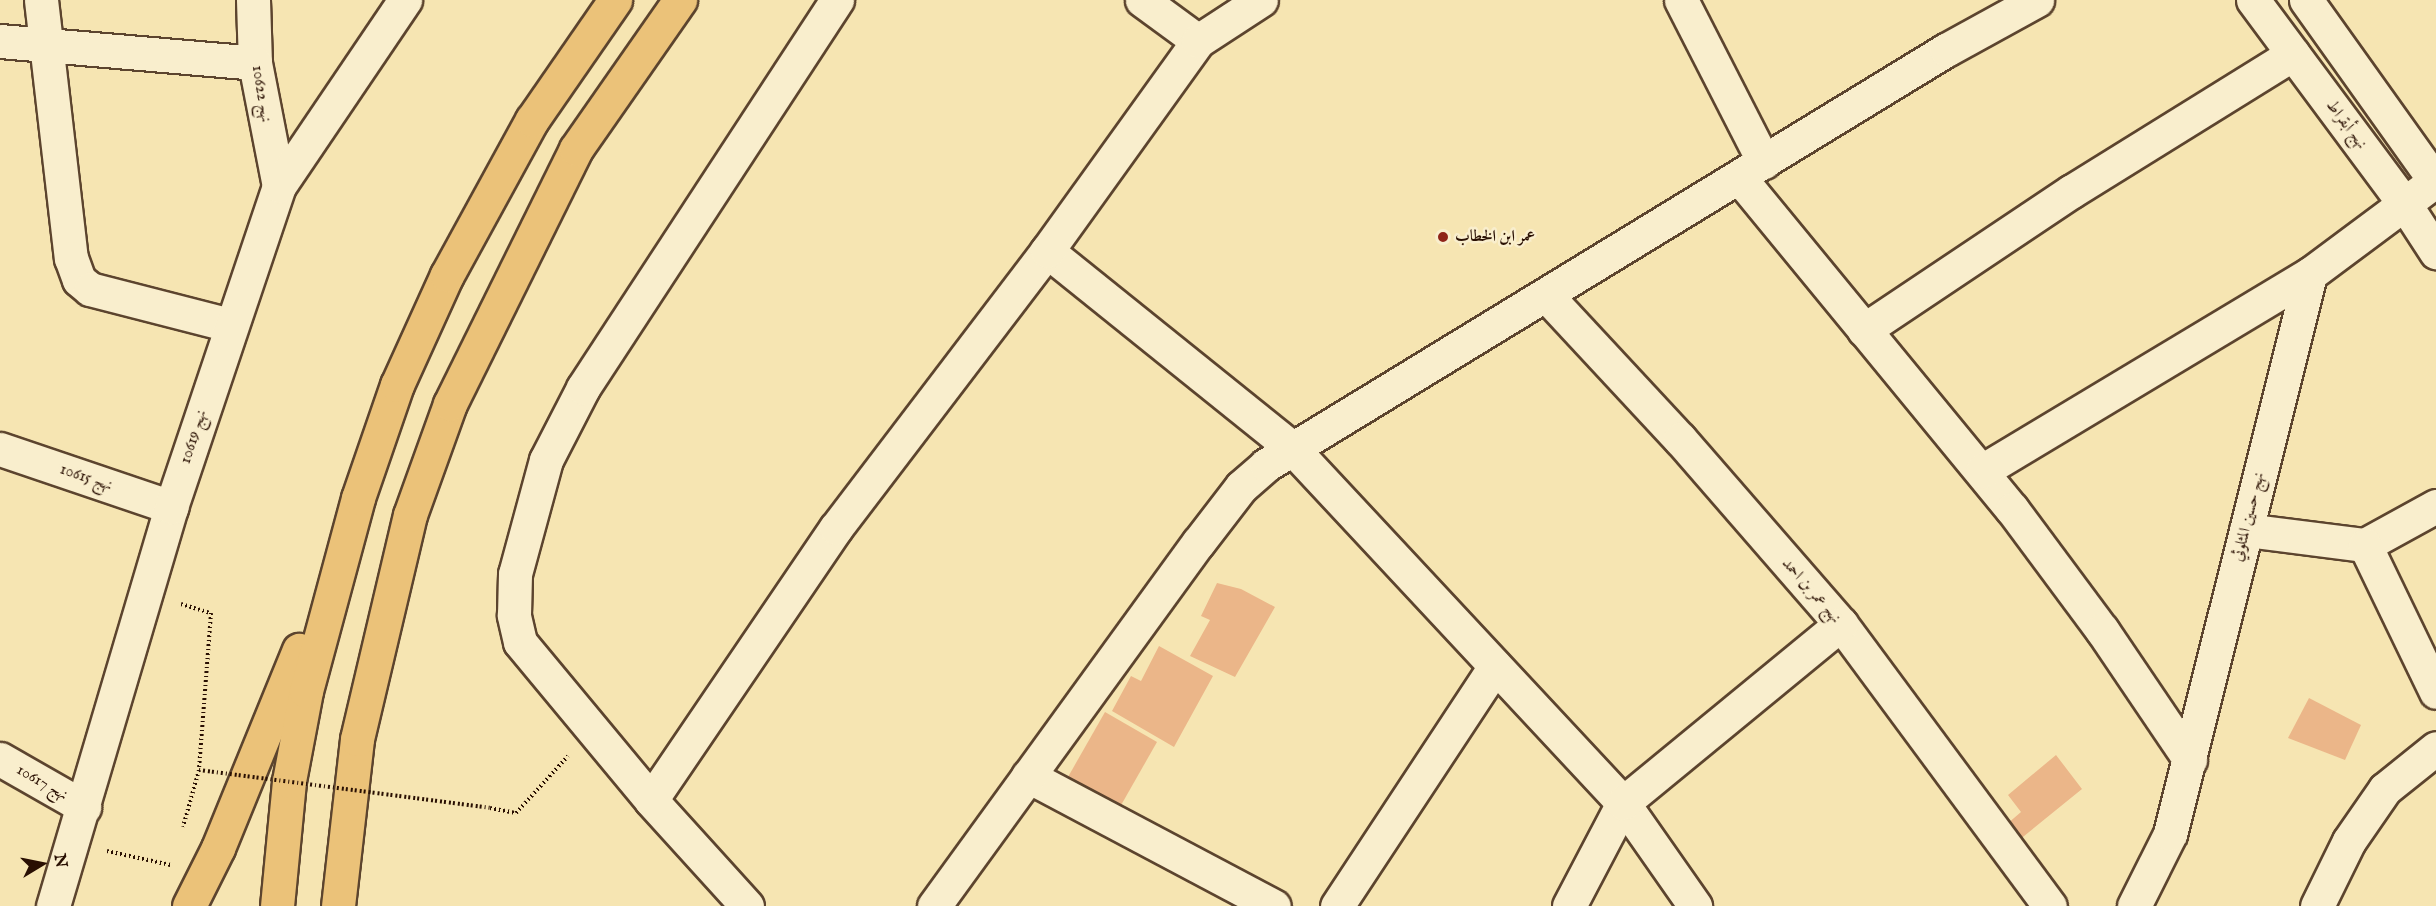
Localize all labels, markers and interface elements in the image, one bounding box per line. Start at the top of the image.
street label: نهج 10622 [247,64,275,124]
street label: نهج أبقراط [2321,97,2371,153]
place label: عمر ابن الخطاب [1455,227,1535,247]
marker: عمر ابن الخطاب [1436,230,1450,244]
street label: نهج 10619 [176,408,212,466]
street label: نهج 10615 [57,460,115,496]
street label: نهج حسين المثلوثي [2229,470,2269,564]
street label: نهج عمر بن احمد [1777,554,1845,628]
street label: نهج 10617 [13,761,71,805]
north arrow [12,834,72,894]
text: N [49,852,71,869]

